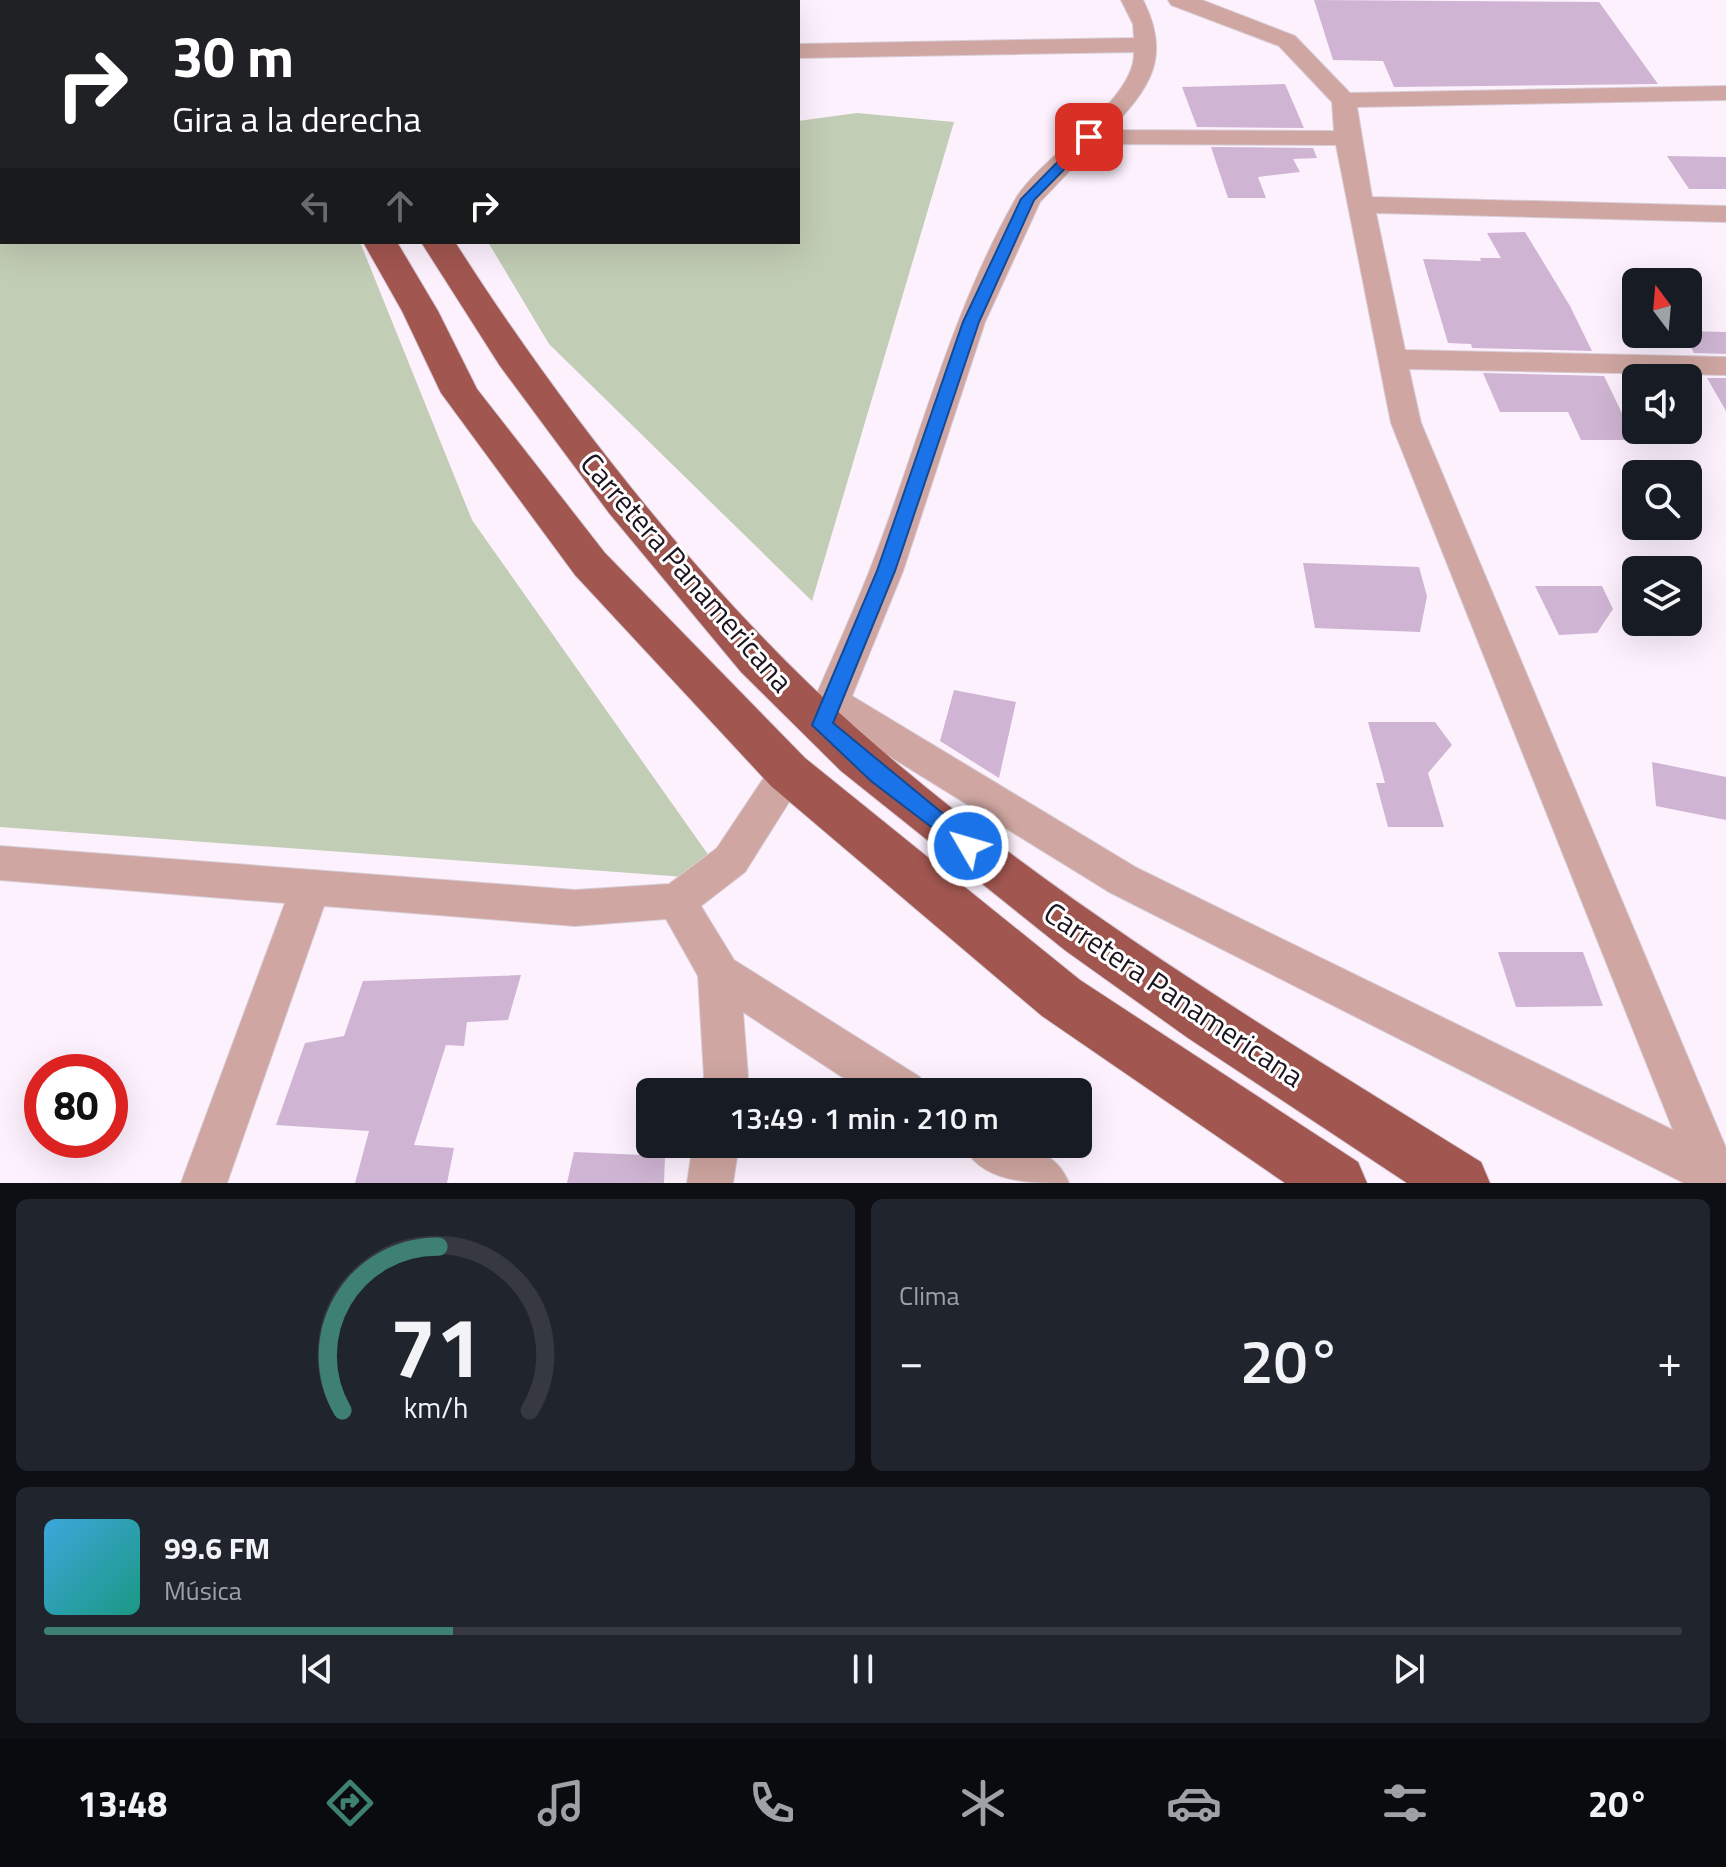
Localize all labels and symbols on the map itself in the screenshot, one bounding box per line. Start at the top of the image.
pin [1055,103,1123,171]
north arrow [1622,268,1702,348]
street label: Carretera Panamericana [570,442,804,702]
position arrow [926,804,1010,888]
street label: Carretera Panamericana [1035,890,1313,1098]
speed limit sign: 80 [24,1054,128,1158]

